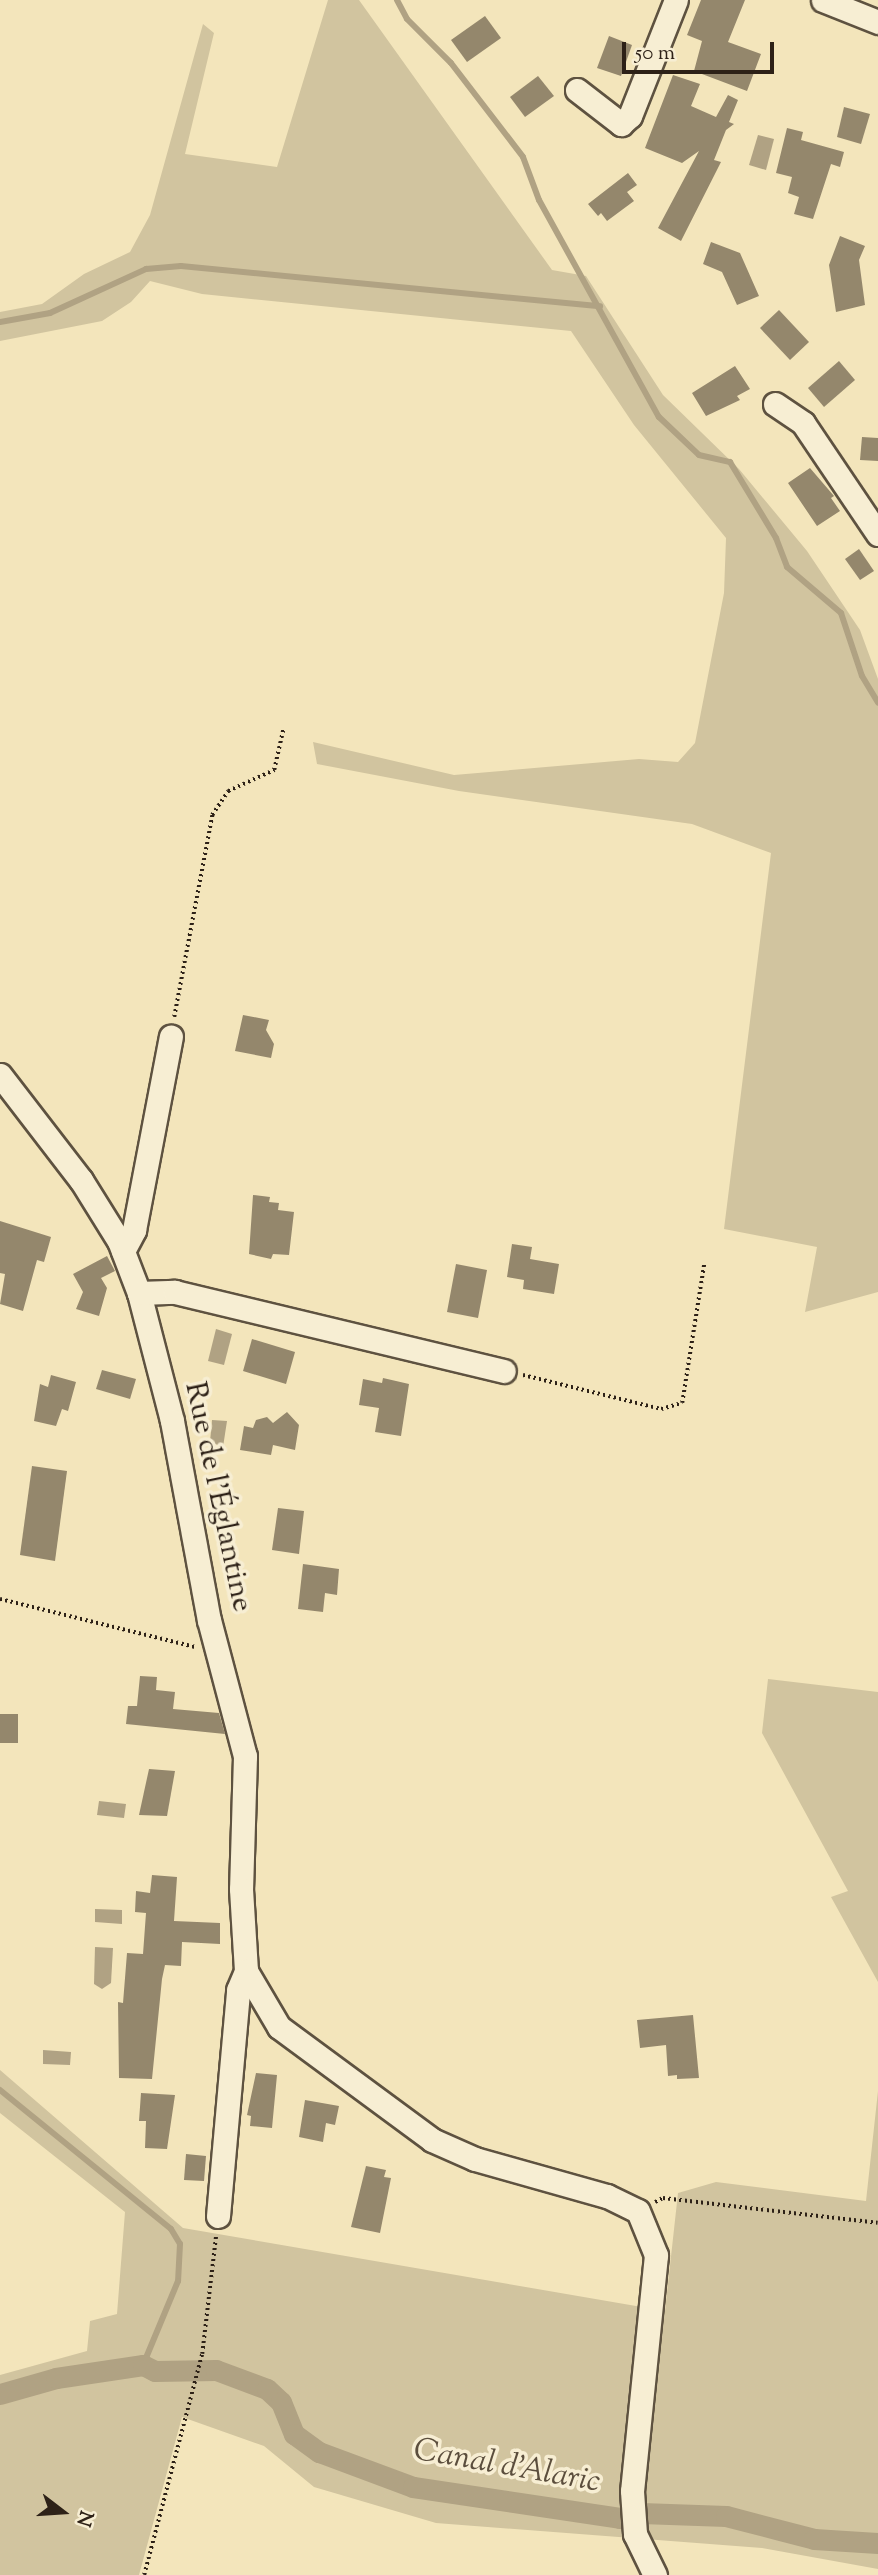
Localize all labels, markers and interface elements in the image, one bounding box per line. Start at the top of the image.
scale bar [626,28,778,72]
text: 50 m [635,39,675,69]
street label: Rue de l'Églantine [175,1379,259,1615]
water label: Canal d'Alaric [411,2432,603,2502]
north arrow [28,2477,98,2547]
text: N [68,2507,99,2529]

